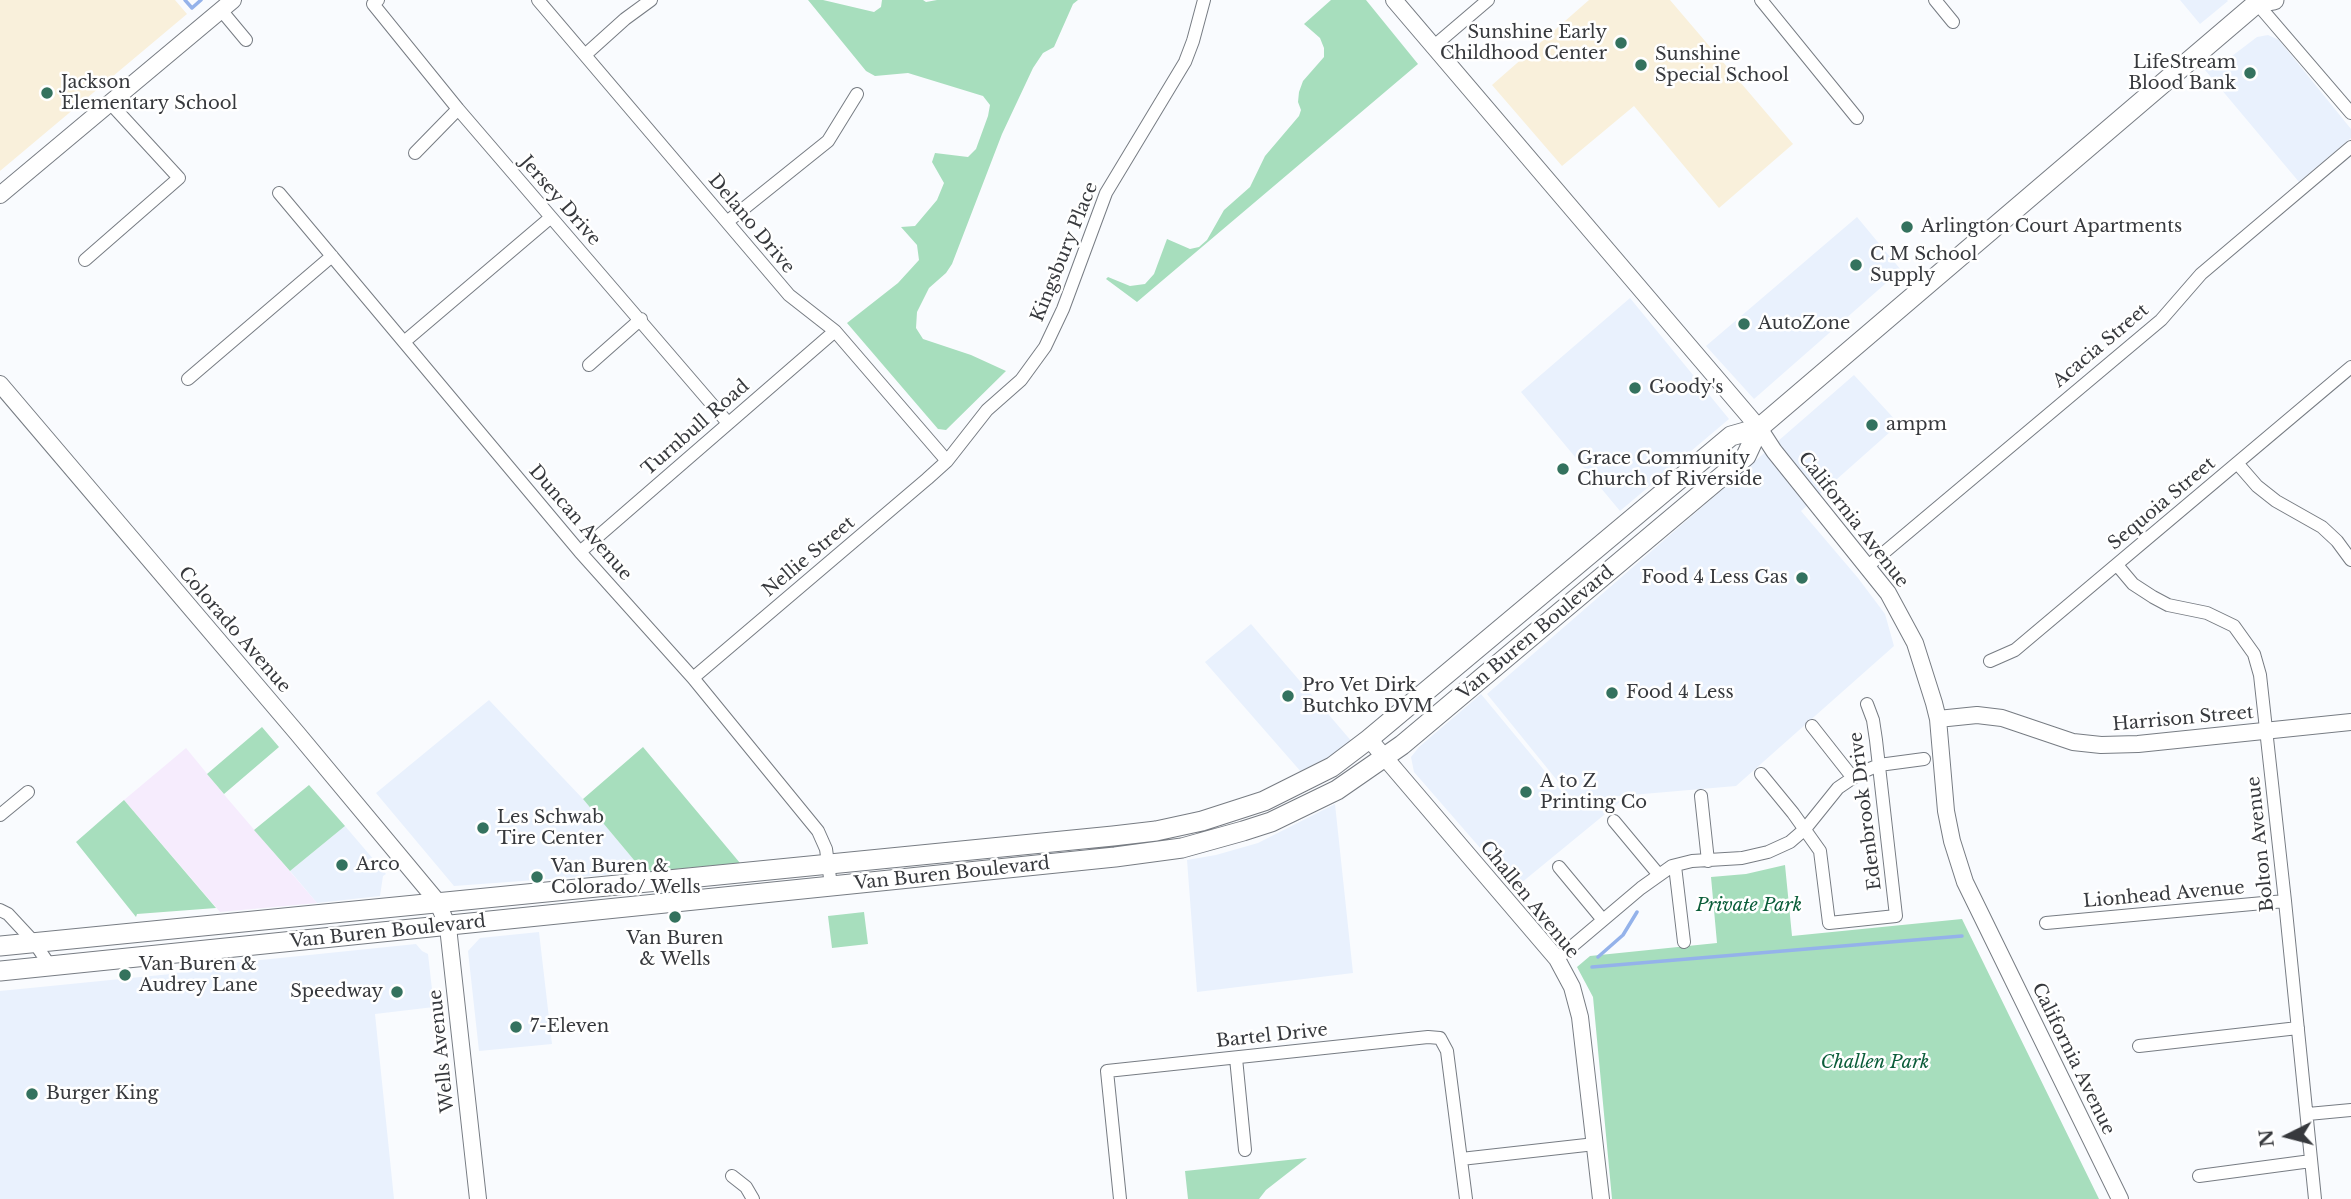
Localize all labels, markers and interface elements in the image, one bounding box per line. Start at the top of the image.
place label: Sunshine Early Childhood Center [1440,22,1607,64]
marker: Sunshine Early Childhood Center [1613,35,1629,51]
place label: Sunshine Special School [1655,44,1789,86]
place label: LifeStream Blood Bank [2128,52,2236,94]
marker: Sunshine Special School [1633,57,1649,73]
marker: LifeStream Blood Bank [2242,65,2258,81]
place label: Jackson Elementary School [61,72,237,114]
marker: Jackson Elementary School [39,85,55,101]
street label: Jersey Drive [515,152,605,250]
street label: Delano Drive [703,170,799,278]
street label: Kingsbury Place [1027,179,1103,325]
place label: Arlington Court Apartments [1921,216,2182,238]
marker: Arlington Court Apartments [1899,219,1915,235]
place label: C M School Supply [1870,244,1977,286]
marker: C M School Supply [1848,257,1864,273]
street label: Acacia Street [2049,300,2153,392]
place label: AutoZone [1758,313,1850,335]
marker: AutoZone [1736,316,1752,332]
street label: Turnbull Road [638,376,754,480]
place label: Goody's [1649,377,1724,399]
marker: Goody's [1627,380,1643,396]
place label: ampm [1886,414,1947,436]
marker: ampm [1864,417,1880,433]
place label: Grace Community Church of Riverside [1577,448,1762,490]
street label: California Avenue [1793,448,1913,592]
street label: Sequoia Street [2104,453,2220,555]
street label: Duncan Avenue [524,461,636,585]
marker: Grace Community Church of Riverside [1555,461,1571,477]
street label: Nellie Street [759,512,859,602]
street label: Van Buren Boulevard [1454,561,1618,705]
street label: Colorado Avenue [173,563,295,697]
place label: Food 4 Less Gas [1641,567,1788,589]
marker: Food 4 Less Gas [1794,570,1810,586]
place label: Pro Vet Dirk Butchko DVM [1302,675,1433,718]
place label: Food 4 Less [1626,682,1734,704]
marker: Food 4 Less [1604,685,1620,701]
marker: Pro Vet Dirk Butchko DVM [1280,688,1296,704]
street label: Harrison Street [2112,702,2254,736]
street label: Edenbrook Drive [1846,731,1886,891]
place label: A to Z Printing Co [1540,771,1647,814]
street label: Bolton Avenue [2243,775,2279,913]
marker: A to Z Printing Co [1518,784,1534,800]
place label: Les Schwab Tire Center [497,807,604,850]
marker: Les Schwab Tire Center [475,820,491,836]
street label: Challen Avenue [1475,837,1583,963]
street label: Van Buren Boulevard [853,853,1051,895]
place label: Arco [356,854,400,876]
place label: Van Buren & Colorado/ Wells [551,856,701,898]
marker: Arco [334,857,350,873]
marker: Van Buren & Colorado/ Wells [529,869,545,885]
street label: Lionhead Avenue [2082,877,2246,913]
park label: Private Park [1696,895,1802,917]
marker: Van Buren & Wells [667,909,683,925]
street label: Van Buren Boulevard [289,911,487,953]
place label: Van Buren & Wells [627,928,723,970]
place label: Van Buren & Audrey Lane [139,954,258,996]
marker: Van Buren & Audrey Lane [117,967,133,983]
street label: California Avenue [2027,980,2119,1138]
place label: Speedway [290,981,383,1003]
marker: Speedway [389,984,405,1000]
street label: Wells Avenue [425,988,459,1114]
place label: 7-Eleven [530,1016,609,1038]
marker: 7-Eleven [508,1019,524,1035]
street label: Bartel Drive [1215,1019,1329,1053]
park label: Challen Park [1821,1052,1929,1074]
place label: Burger King [46,1083,158,1105]
marker: Burger King [24,1086,40,1102]
north arrow [2253,1101,2323,1171]
text: N [2254,1128,2279,1148]

